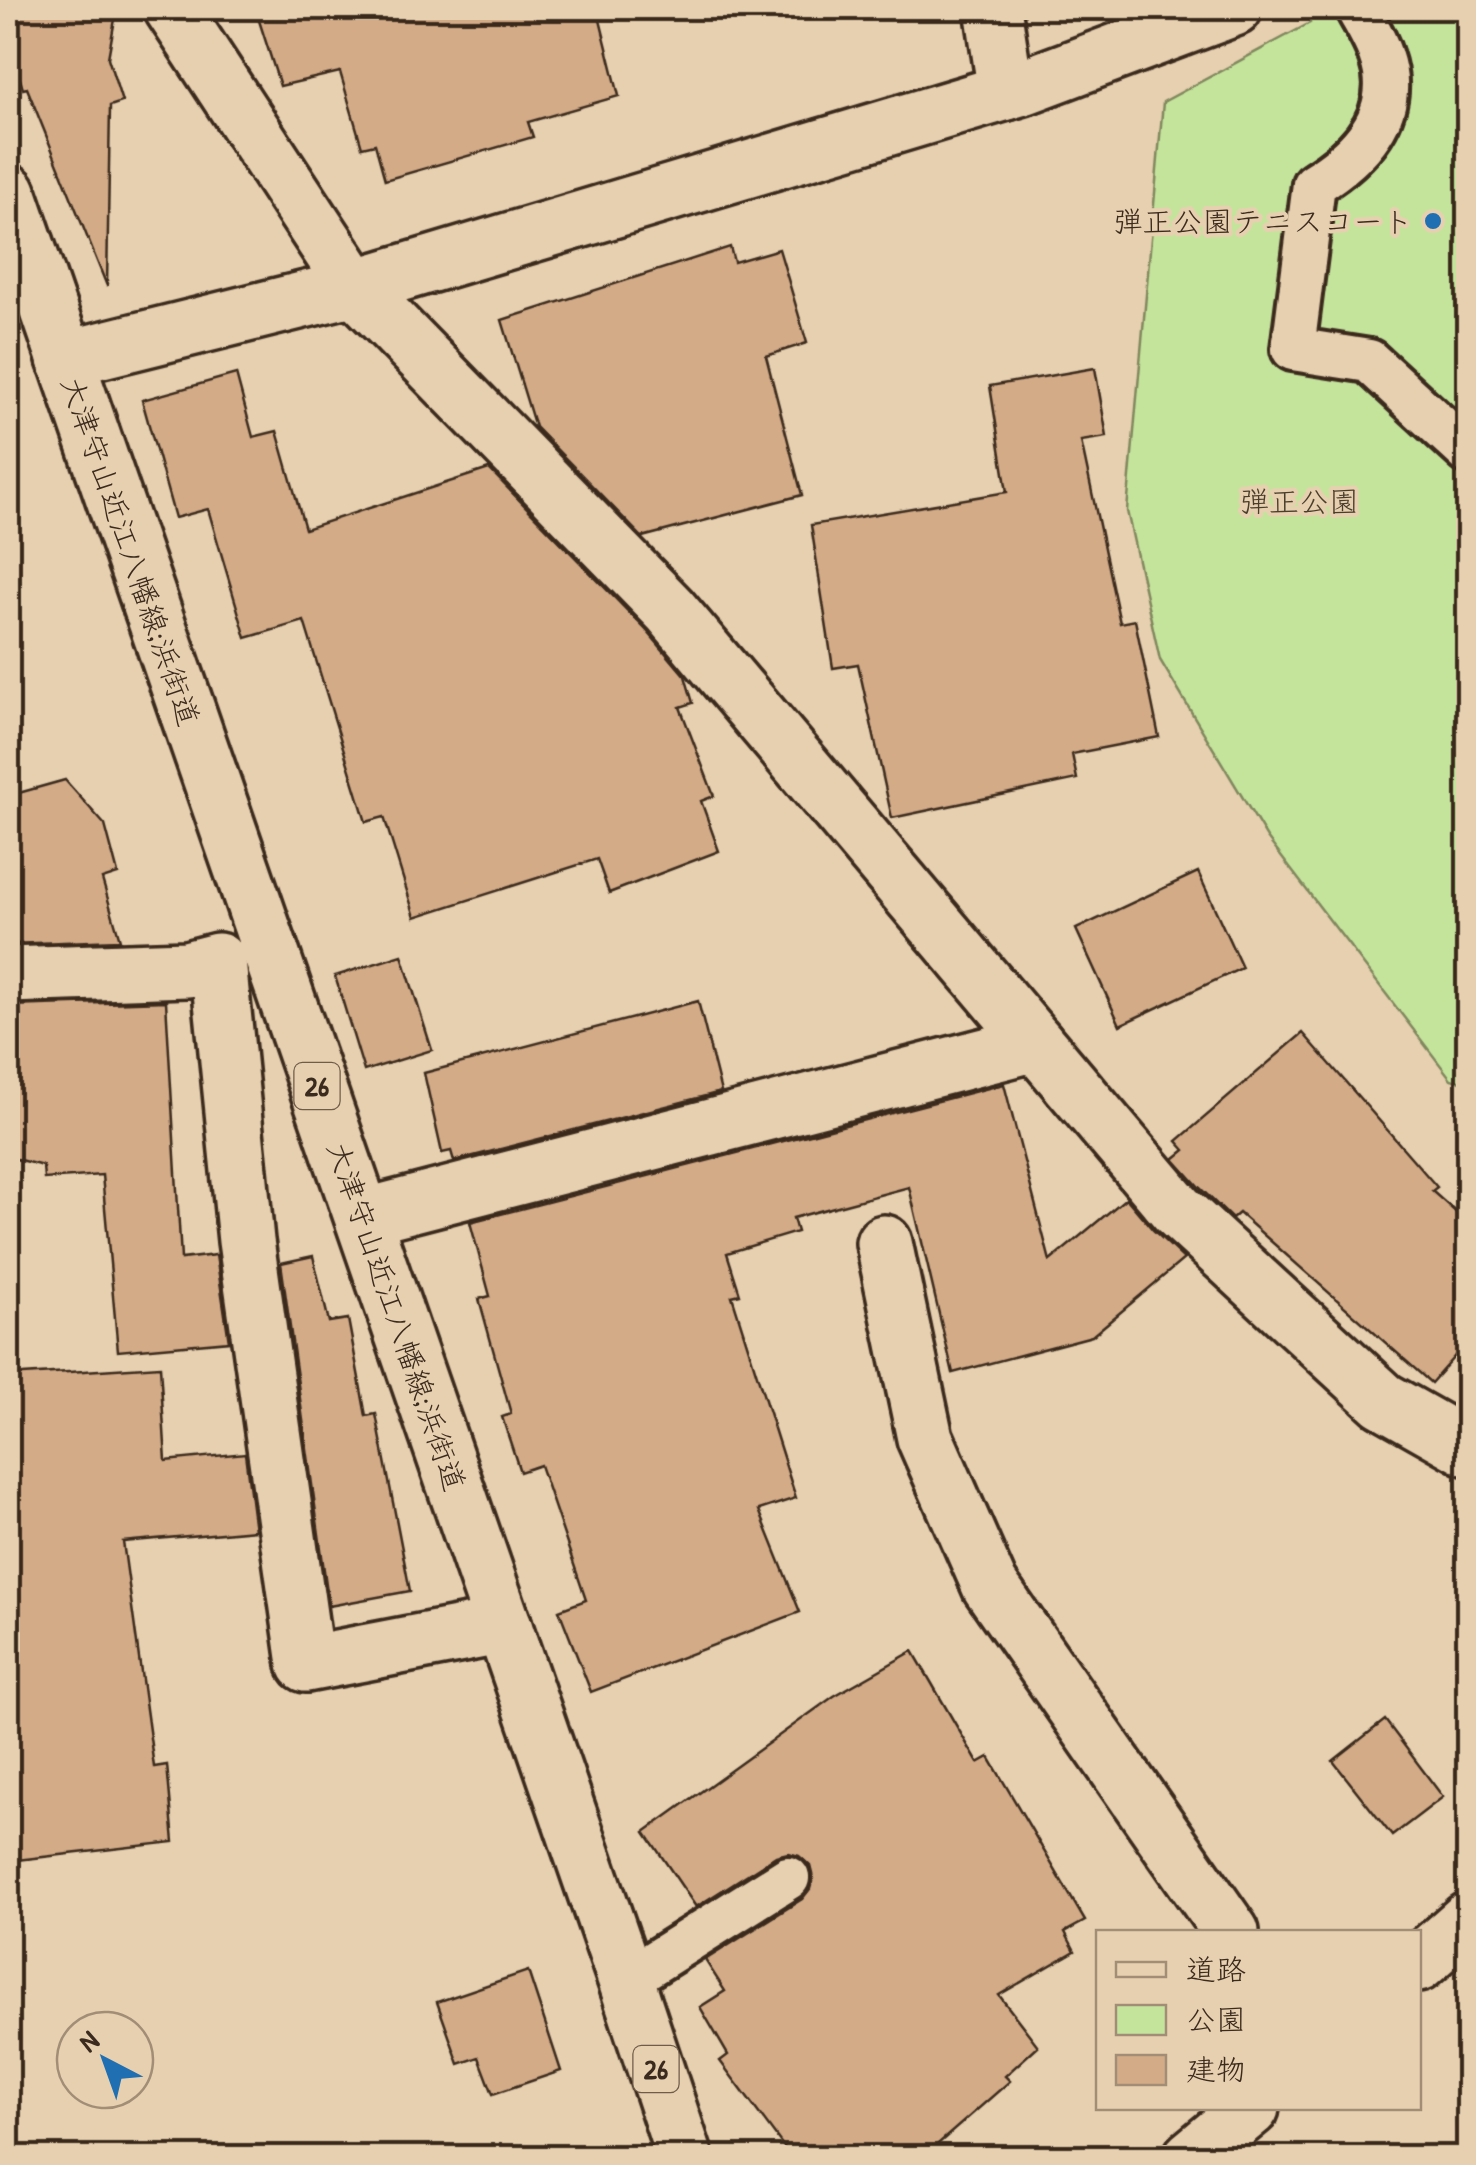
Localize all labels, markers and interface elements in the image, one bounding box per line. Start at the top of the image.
place label: 弾正公園テニスコート [1112,201,1413,241]
marker: 弾正公園テニスコート [1422,210,1444,232]
street label: 大津守山近江八幡線;浜街道 [52,371,210,731]
park label: 弾正公園 [1239,481,1359,521]
road number: 26 [294,1063,340,1109]
street label: 大津守山近江八幡線;浜街道 [318,1136,476,1496]
legend [1096,1930,1421,2110]
text: 道路 [1186,1949,1246,1989]
text: 公園 [1186,1999,1246,2039]
north arrow [55,2010,155,2110]
text: N [71,2022,107,2060]
road number: 26 [634,2046,678,2092]
text: 建物 [1186,2049,1246,2089]

